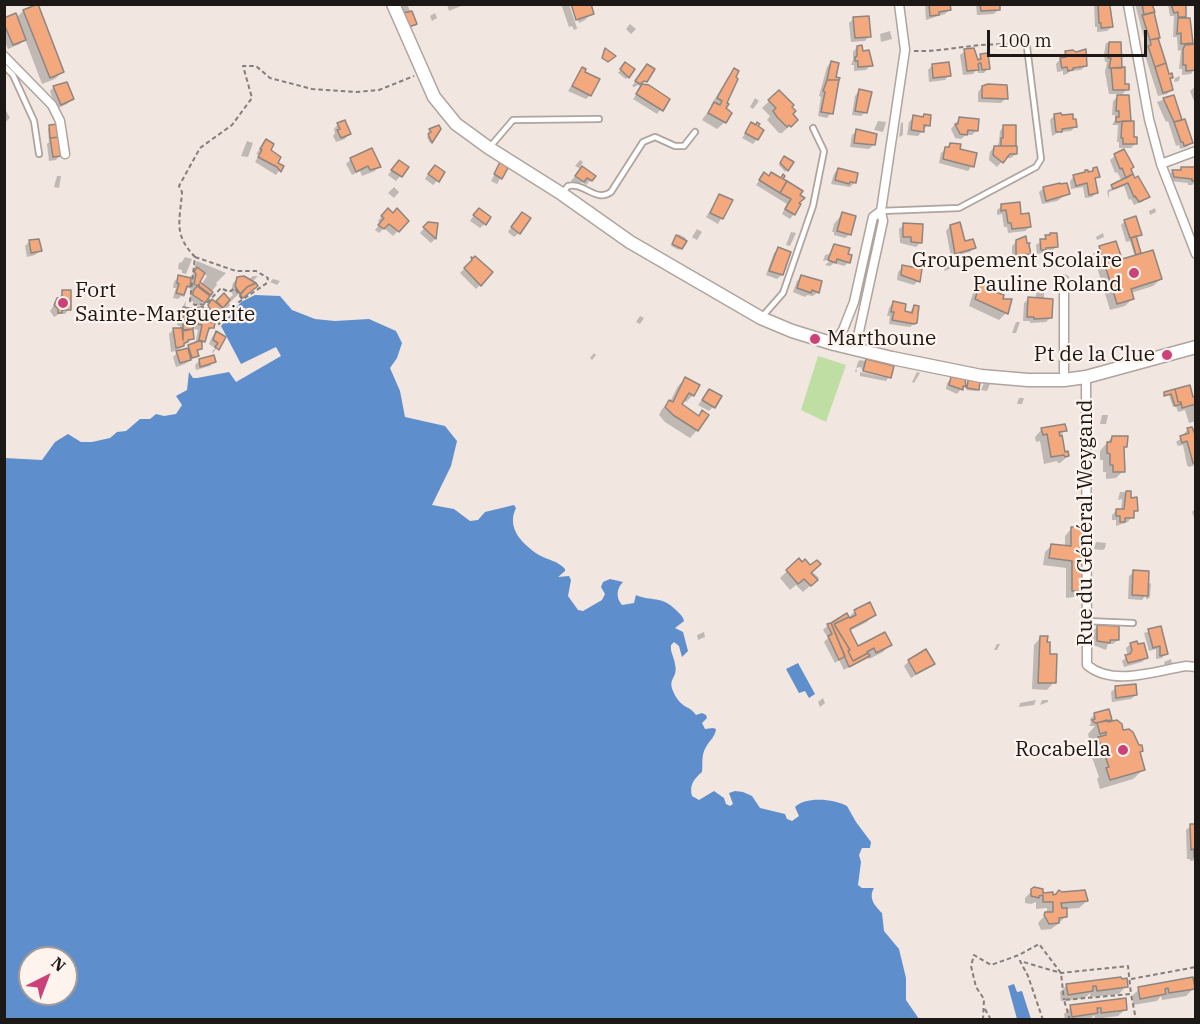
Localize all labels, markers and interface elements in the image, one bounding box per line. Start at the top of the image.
scale bar [990,18,1150,56]
text: 100 m [998,29,1052,52]
place label: Groupement Scolaire Pauline Roland [912,248,1122,298]
marker: Groupement Scolaire Pauline Roland [1127,266,1141,280]
place label: Fort Sainte-Marguerite [75,278,255,328]
marker: Fort Sainte-Marguerite [56,296,70,310]
place label: Marthoune [827,326,936,352]
marker: Marthoune [808,332,822,346]
place label: Pt de la Clue [1034,342,1155,368]
marker: Pt de la Clue [1160,348,1174,362]
street label: Rue du Général Weygand [1073,399,1099,647]
place label: Rocabella [1015,737,1111,763]
marker: Rocabella [1116,743,1130,757]
north arrow [18,946,78,1006]
text: N [47,952,70,976]

